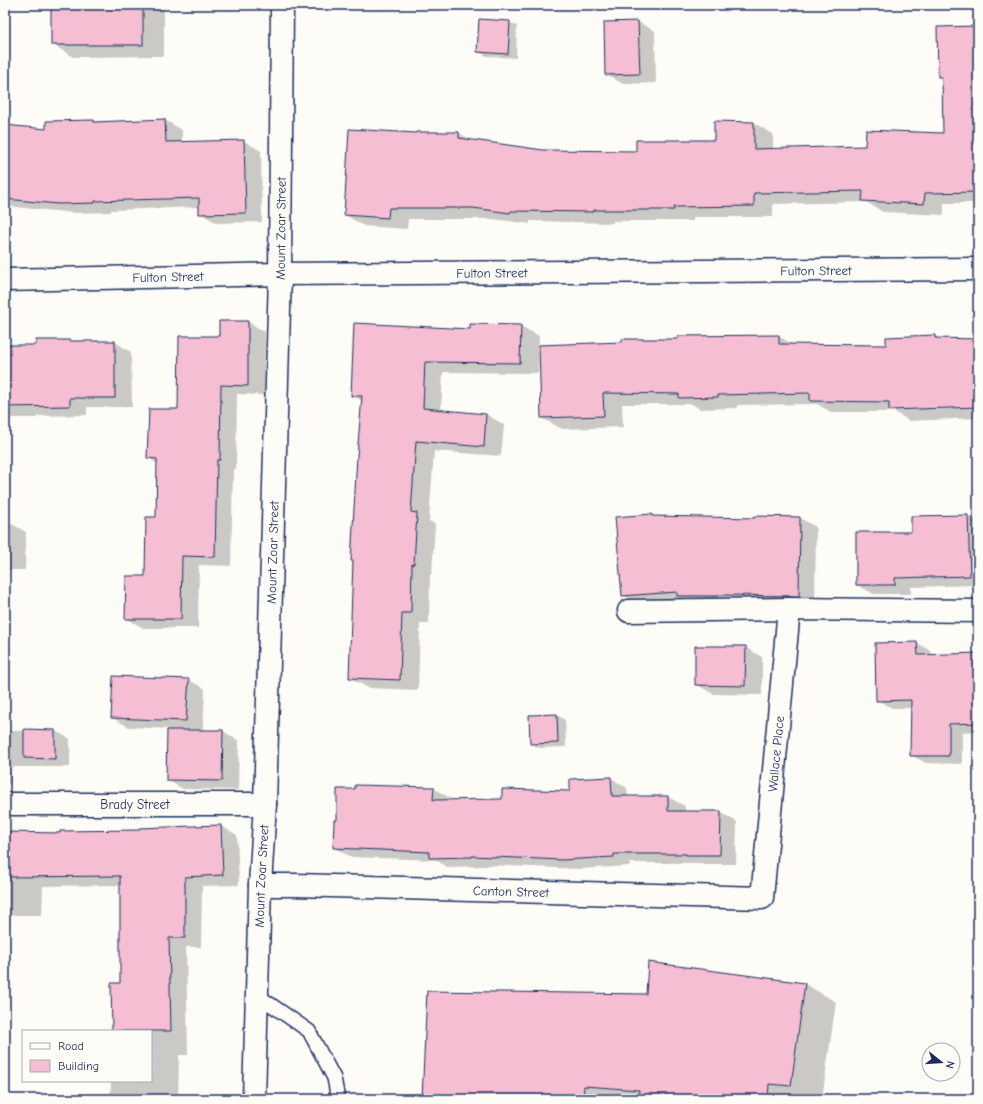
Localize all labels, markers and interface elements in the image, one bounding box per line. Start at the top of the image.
street label: Mount Zoar Street [273,176,289,280]
street label: Fulton Street [780,263,853,278]
street label: Fulton Street [456,265,529,281]
street label: Fulton Street [132,269,205,285]
street label: Mount Zoar Street [264,499,282,604]
street label: Wallace Place [765,715,787,793]
street label: Brady Street [100,797,171,812]
street label: Mount Zoar Street [252,823,272,928]
street label: Canton Street [473,883,551,900]
legend [22,1030,152,1082]
text: Road [58,1039,84,1053]
north arrow [921,1042,961,1082]
text: Building [58,1059,99,1073]
text: N [943,1059,957,1070]

